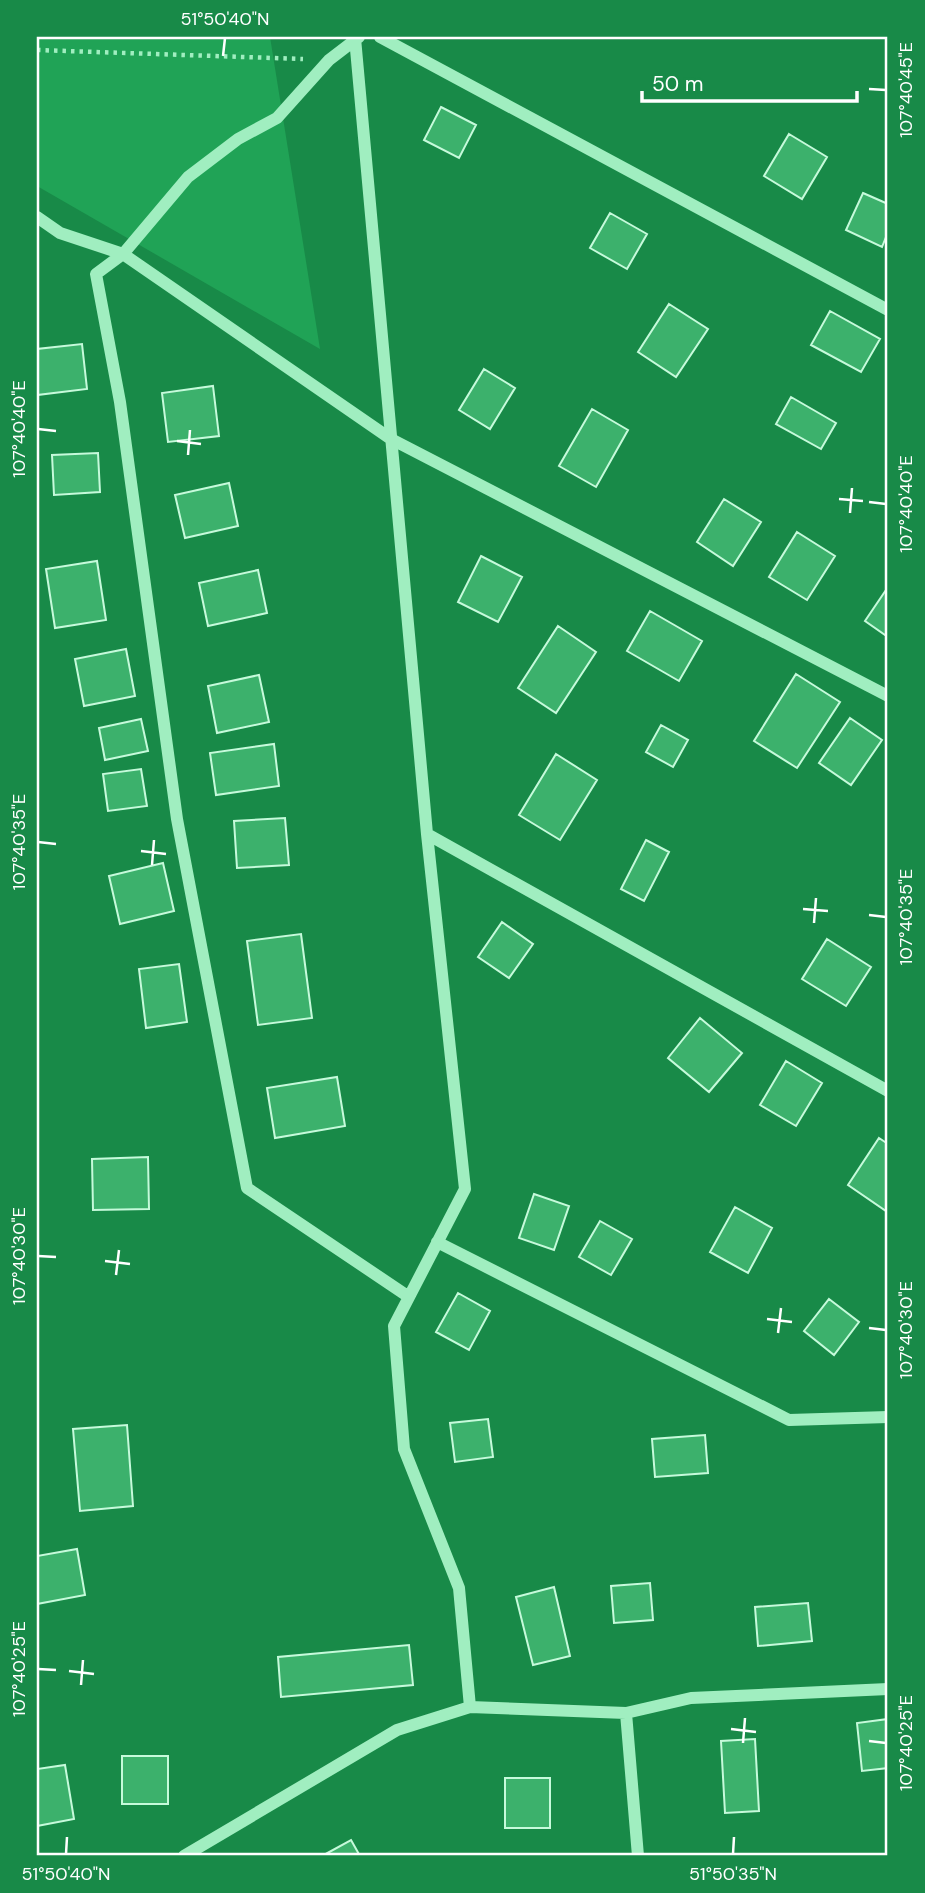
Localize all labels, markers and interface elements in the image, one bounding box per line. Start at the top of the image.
text: 51°50'40"N [181,7,269,31]
text: 107°40'45"E [894,42,918,138]
scale bar [642,60,857,104]
text: 50 m [652,70,703,98]
text: 107°40'40"E [7,380,31,478]
text: 107°40'40"E [894,455,918,553]
text: 107°40'35"E [7,794,31,890]
text: 107°40'35"E [894,869,918,965]
text: 107°40'30"E [7,1207,31,1305]
text: 107°40'30"E [894,1281,918,1379]
text: 107°40'25"E [7,1621,31,1717]
text: 107°40'25"E [894,1695,918,1791]
text: 51°50'40"N [22,1862,110,1886]
text: 51°50'35"N [689,1862,777,1886]

